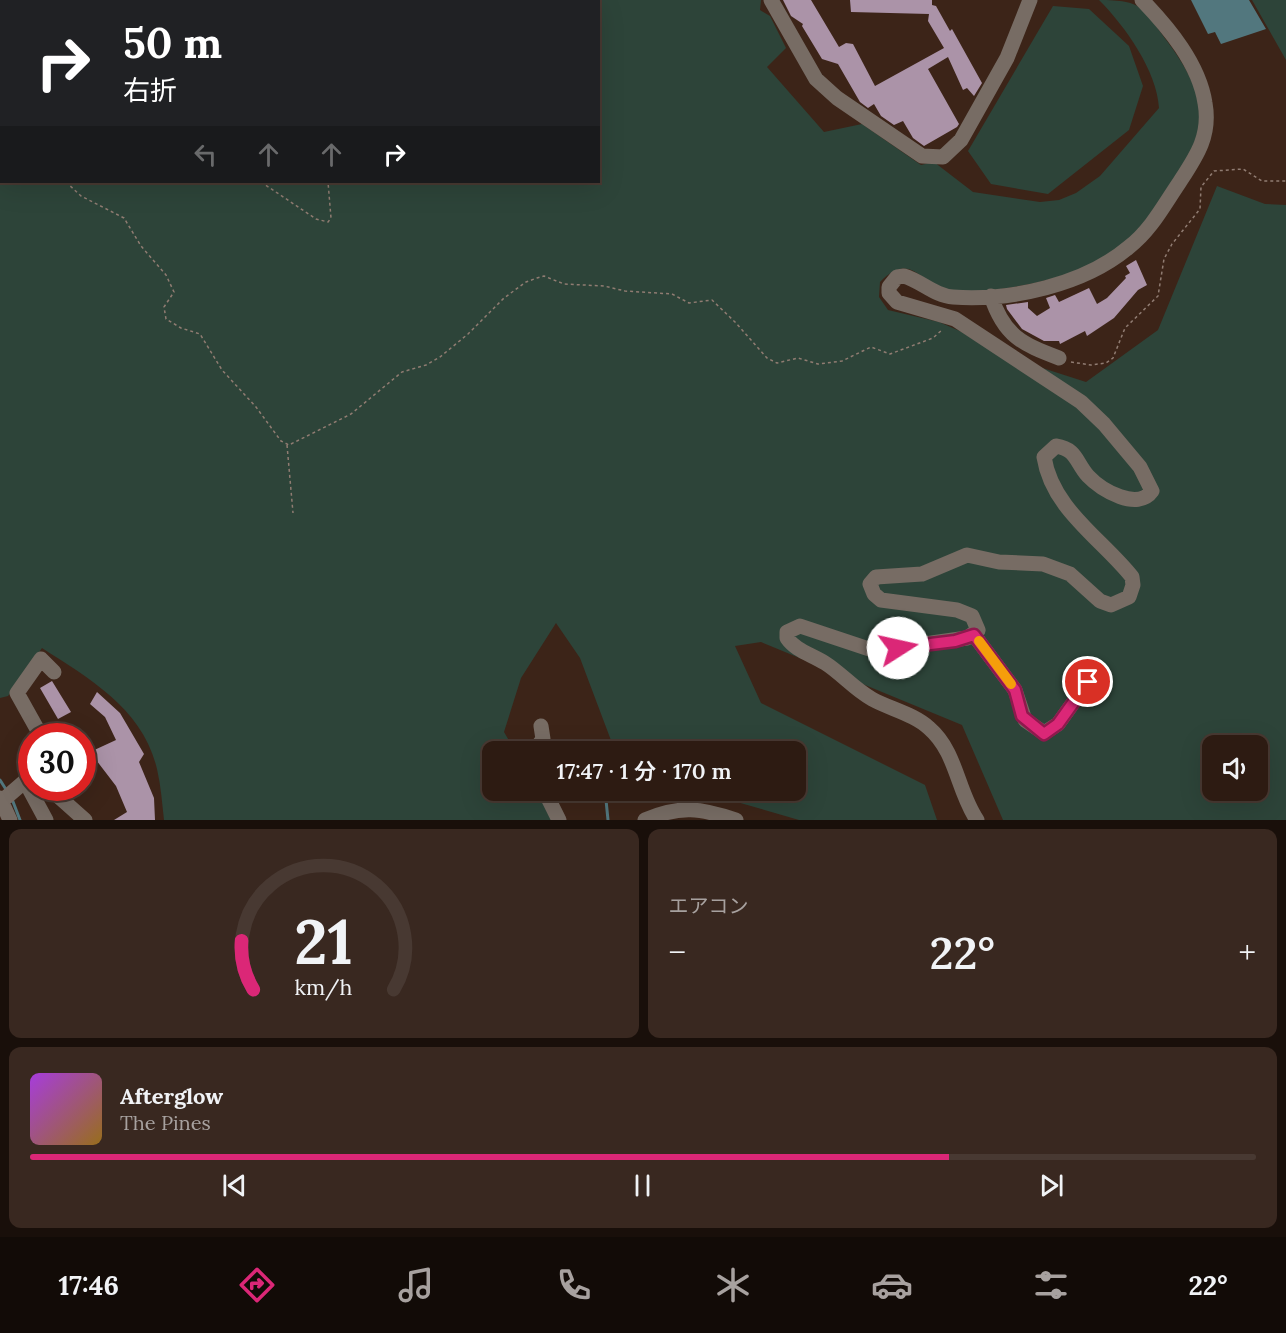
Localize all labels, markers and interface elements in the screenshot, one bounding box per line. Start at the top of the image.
text: 50 m [123,16,222,70]
icon: right [24,24,102,102]
text: 右折 [123,73,177,107]
icon: left [189,138,222,171]
icon: ahead [252,138,285,171]
icon: ahead [315,138,348,171]
icon: right [378,138,411,171]
position arrow [866,616,930,680]
pin [1062,656,1113,707]
icon: arrive [1071,665,1104,698]
speed limit sign: 30 [18,723,96,801]
map controls [1202,735,1268,801]
button: sound [1202,735,1268,801]
text: 17:47 · 1 分 · 170 m [556,757,732,785]
text: エアコン [669,893,749,918]
text: 21 [294,901,353,981]
text: 22° [929,924,995,981]
text: − [669,931,686,973]
text: + [1239,931,1256,973]
text: km/h [295,974,353,1002]
text: Afterglow [120,1082,223,1110]
text: The Pines [120,1110,211,1135]
icon: previous [218,1169,251,1202]
icon: pause [626,1169,659,1202]
icon: next [1035,1169,1068,1202]
icon: directions [236,1264,278,1306]
icon: music [395,1264,437,1306]
icon: phone [553,1264,595,1306]
icon: climate [712,1264,754,1306]
icon: car [871,1264,913,1306]
icon: filters [1030,1264,1072,1306]
text: 17:46 [58,1268,119,1302]
text: 22° [1188,1268,1228,1302]

